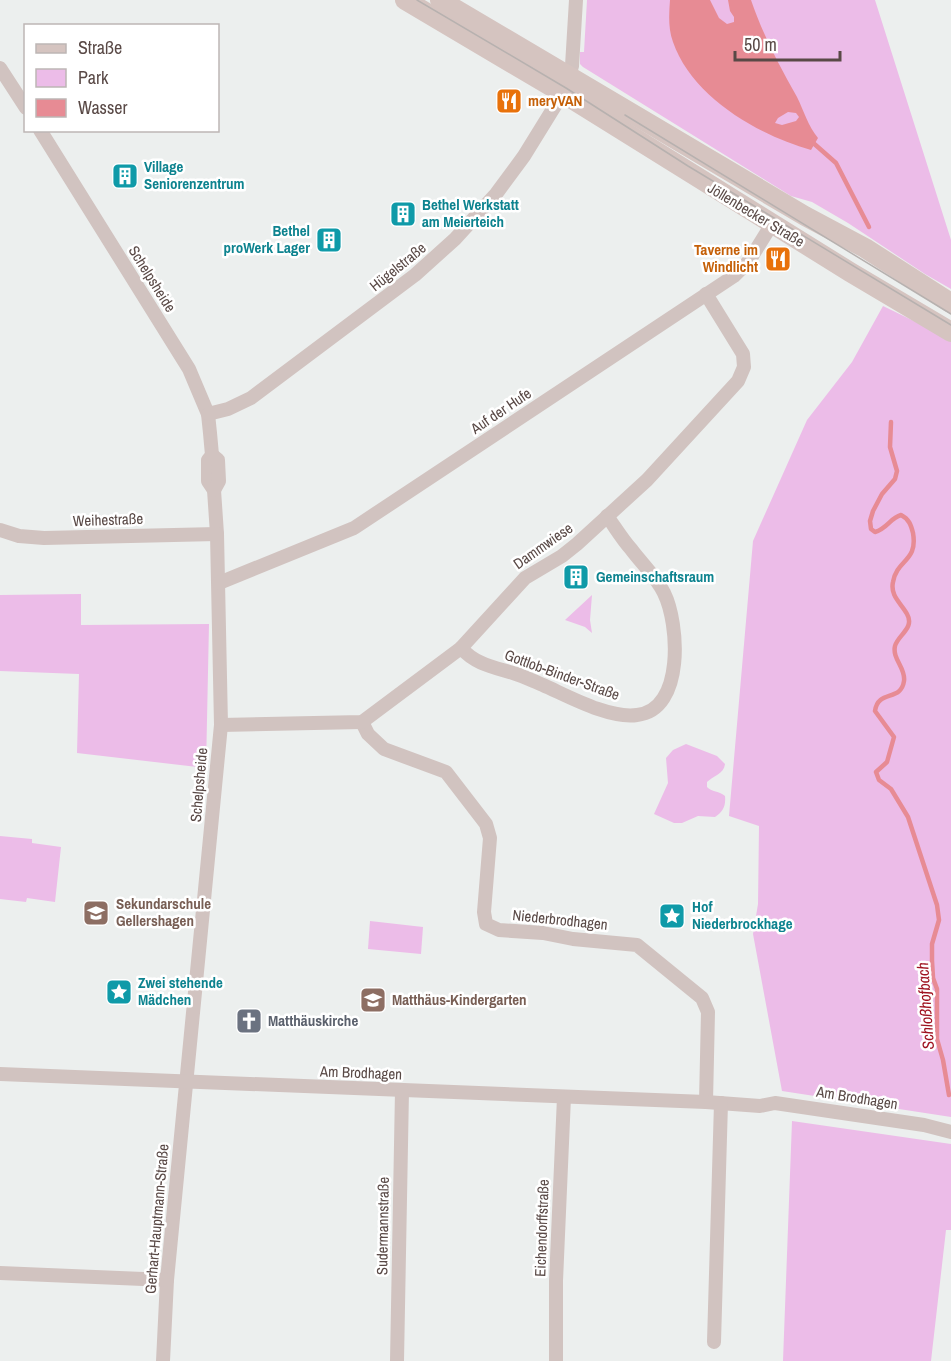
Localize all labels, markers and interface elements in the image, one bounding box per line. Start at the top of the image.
legend [24,24,219,132]
scale bar [735,24,840,62]
text: 50 m [744,32,777,57]
text: Straße [78,35,122,60]
text: Park [78,65,109,90]
restaurant icon: meryVAN [494,86,524,116]
place label: meryVAN [528,90,582,111]
text: Wasser [78,95,128,120]
place label: Village Seniorenzentrum [144,156,245,194]
building icon: Village Seniorenzentrum [110,161,140,191]
street label: Jöllenbecker Straße [704,177,809,252]
place label: Bethel Werkstatt am Meierteich [422,194,519,232]
building icon: Bethel Werkstatt am Meierteich [388,199,418,229]
place label: Bethel proWerk Lager [223,220,310,258]
building icon: Bethel proWerk Lager [314,225,344,255]
street label: Hügelstraße [365,237,430,296]
place label: Taverne im Windlicht [694,239,758,277]
street label: Schelpsheide [124,242,181,316]
restaurant icon: Taverne im Windlicht [763,244,793,274]
street label: Auf der Hufe [465,382,535,439]
street label: Weihestraße [73,508,144,531]
street label: Dammwiese [509,517,577,574]
building icon: Gemeinschaftsraum [561,562,591,592]
place label: Gemeinschaftsraum [596,566,714,587]
street label: Gottlob-Binder-Straße [502,644,623,705]
street label: Schelpsheide [185,747,212,823]
place label: Sekundarschule Gellershagen [116,893,211,931]
place label: Hof Niederbrockhage [692,896,793,934]
school or university icon: Sekundarschule Gellershagen [81,898,111,928]
place icon: Hof Niederbrockhage [657,901,687,931]
street label: Niederbrodhagen [511,904,609,935]
water label: Schloßhofbach [911,962,939,1050]
place label: Zwei stehende Mädchen [138,972,223,1010]
place icon: Zwei stehende Mädchen [104,977,134,1007]
school or university icon: Matthäus-Kindergarten [358,985,388,1015]
place label: Matthäus-Kindergarten [392,989,527,1010]
church icon: Matthäuskirche [234,1006,264,1036]
place label: Matthäuskirche [268,1010,358,1031]
street label: Am Brodhagen [319,1061,402,1084]
street label: Am Brodhagen [814,1081,899,1114]
street label: Gerhart-Hauptmann-Straße [139,1143,174,1295]
street label: Sudermannstraße [371,1176,394,1275]
street label: Eichendorffstraße [529,1179,554,1277]

